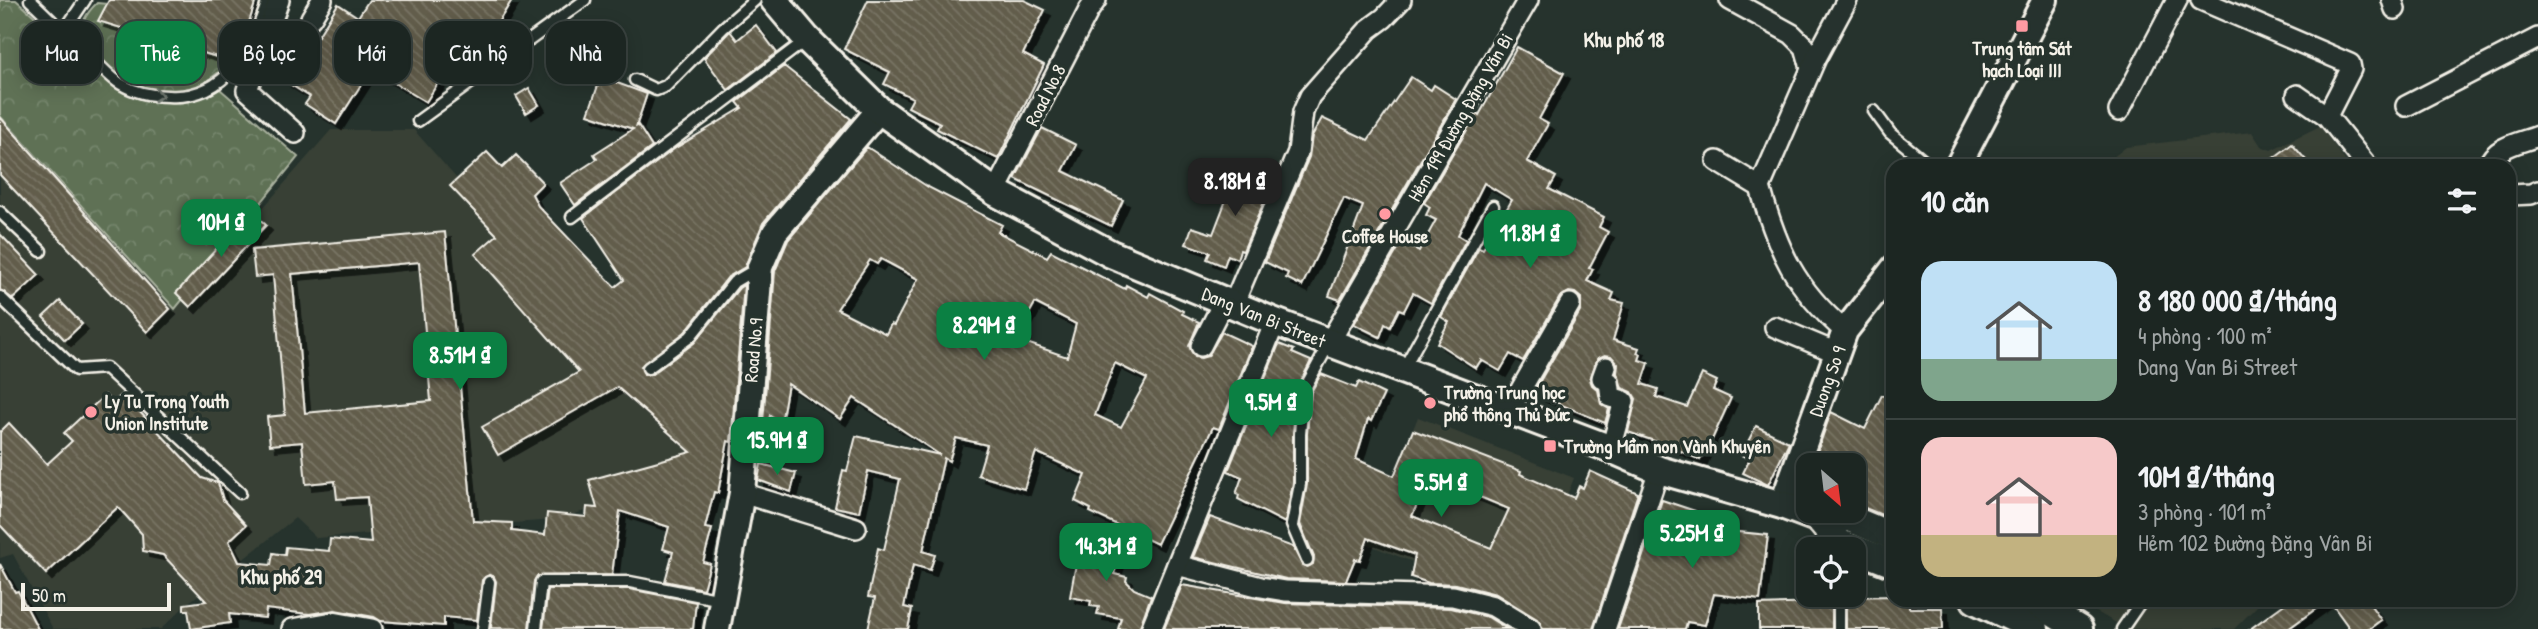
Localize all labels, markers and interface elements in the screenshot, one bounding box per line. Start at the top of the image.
marker: Trung tâm Sát hạch Loại III [2014,18,2030,34]
chip: Mua [21,21,102,84]
chip: Thuê [116,21,205,84]
chip: Bộ lọc [219,21,320,84]
chip: Mới [334,21,411,84]
chip: Căn hộ [425,21,532,84]
chip: Nhà [546,21,626,84]
district label: Khu phố 18 [1584,25,1664,55]
street label: Hẻm 199 Đường Đặng Văn Bi [1401,28,1519,206]
place label: Trung tâm Sát hạch Loại III [1971,35,2073,83]
street label: Road No.8 [1019,60,1071,130]
one-way arrow [153,88,165,103]
pin: 8.18M ₫ [1170,158,1300,218]
text: 8.18M ₫ [1204,165,1266,196]
text: 10 căn [1921,181,1989,221]
icon: filters [2443,182,2481,220]
pin: 10M ₫ [172,200,270,259]
text: 10M ₫ [197,206,245,237]
marker: Coffee House [1377,206,1393,222]
pin: 11.8M ₫ [1465,210,1595,270]
text: 11.8M ₫ [1500,217,1560,248]
place label: Coffee House [1342,223,1429,249]
street label: Dang Van Bi Street [1198,280,1330,354]
text: 8 180 000 ₫/tháng [2138,280,2337,320]
icon: home [1977,289,2061,373]
pin: 8.29M ₫ [919,302,1049,362]
text: 8.29M ₫ [952,309,1016,340]
street label: Road No.9 [737,317,769,383]
text: 4 phòng · 100 m² [2138,320,2272,351]
pin: 8.51M ₫ [395,332,525,392]
text: 8.51M ₫ [429,339,491,370]
street label: Duong So 9 [1802,342,1852,420]
text: Dang Van Bi Street [2138,351,2297,382]
place label: Trường Trung học phổ thông Thủ Đức [1443,379,1571,428]
pin: 9.5M ₫ [1214,380,1328,439]
text: 9.5M ₫ [1245,386,1297,417]
place label: Ly Tu Trong Youth Union Institute [105,388,229,436]
marker: Trường Trung học phổ thông Thủ Đức [1422,395,1438,411]
marker: Ly Tu Trong Youth Union Institute [83,404,99,420]
pin: 15.9M ₫ [712,418,842,477]
text: 15.9M ₫ [747,424,807,455]
place label: Trường Mầm non Vành Khuyên [1563,433,1771,460]
marker: Trường Mầm non Vành Khuyên [1542,438,1558,454]
north arrow [1796,453,1866,523]
map controls [1796,453,1866,607]
text: 10M ₫/tháng [2138,456,2275,496]
pin: 5.5M ₫ [1384,460,1498,519]
icon: home [1977,465,2061,549]
text: 5.5M ₫ [1414,466,1468,497]
text: 3 phòng · 101 m² [2138,496,2271,527]
pin: 5.25M ₫ [1627,510,1757,570]
text: 5.25M ₫ [1660,517,1724,548]
pin: 14.3M ₫ [1041,524,1171,583]
text: Hẻm 102 Đường Đặng Vân Bi [2138,527,2373,558]
text: 14.3M ₫ [1075,530,1137,561]
button: locate [1796,537,1866,607]
district label: Khu phố 29 [240,562,322,592]
scale bar [21,580,172,612]
text: 50 m [32,582,66,608]

